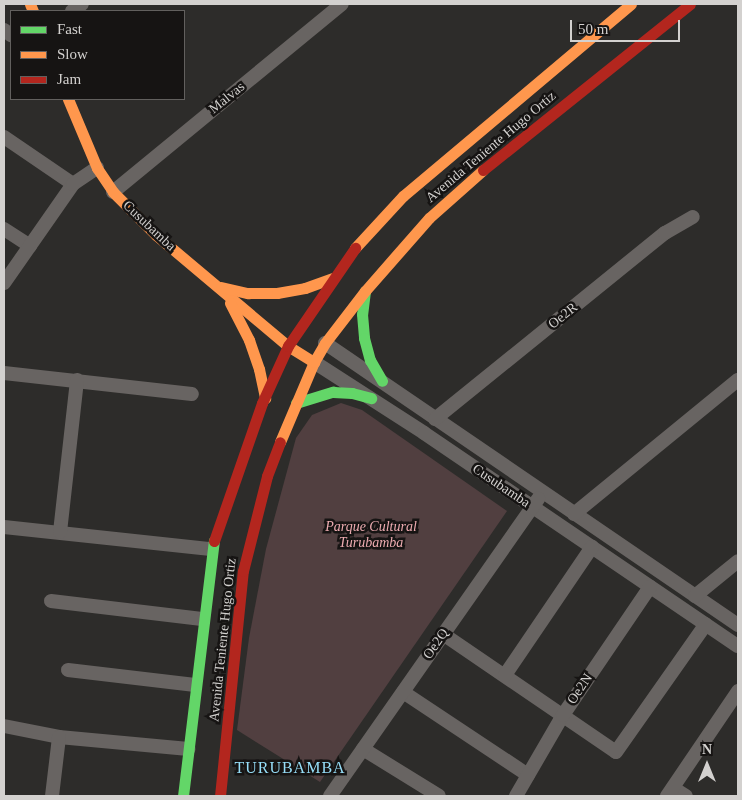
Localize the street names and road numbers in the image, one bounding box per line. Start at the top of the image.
street label: Malvas [206,79,248,117]
street label: Avenida Teniente Hugo Ortiz [422,88,560,206]
street label: Cusubamba [119,197,179,255]
street label: Oe2R [545,299,581,333]
street label: Cusubamba [469,461,533,511]
street label: Avenida Teniente Hugo Ortiz [206,557,240,723]
street label: Oe2Q [420,625,452,663]
street label: Oe2N [564,670,596,708]

